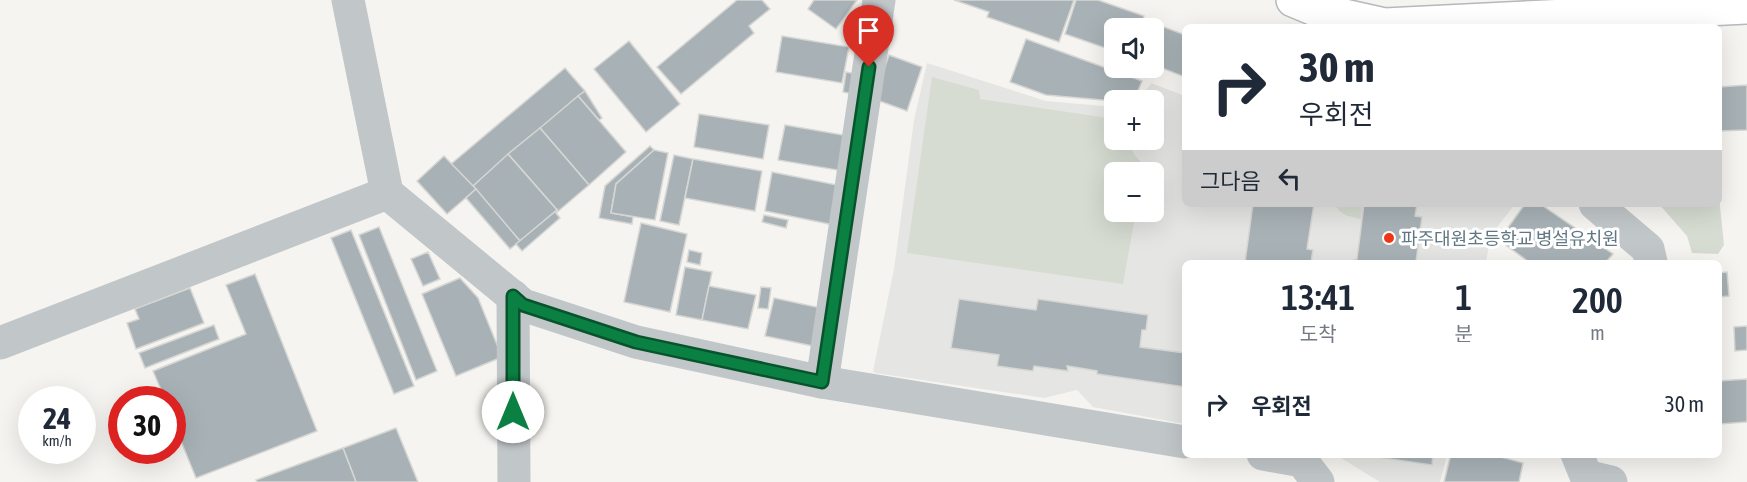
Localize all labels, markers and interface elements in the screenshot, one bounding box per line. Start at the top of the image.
pin [843,5,894,67]
icon: arrive [852,14,885,47]
map controls [1104,18,1164,222]
button: sound [1104,18,1164,78]
text: 30 m [1299,43,1374,91]
icon: right [1200,48,1278,126]
button: + [1104,90,1164,150]
text: 우회전 [1299,99,1374,130]
button: − [1104,162,1164,222]
icon: left [1273,162,1306,195]
text: 그다음 [1200,168,1261,194]
place label: 파주대원초등학교 병설유치원 [1401,228,1619,249]
marker: 파주대원초등학교 병설유치원 [1382,231,1396,245]
text: 13:41 [1281,276,1355,318]
text: 1 [1455,276,1472,318]
text: 200 [1572,279,1623,321]
text: m [1590,321,1605,344]
text: 도착 [1300,322,1337,345]
text: 분 [1454,322,1473,345]
position arrow [481,380,545,444]
speed limit sign: 30 [108,386,186,464]
icon: right [1200,388,1233,421]
text: 30 m [1664,391,1704,417]
text: 우회전 [1251,393,1312,419]
text: 24 [43,401,71,435]
text: km/h [42,432,72,449]

